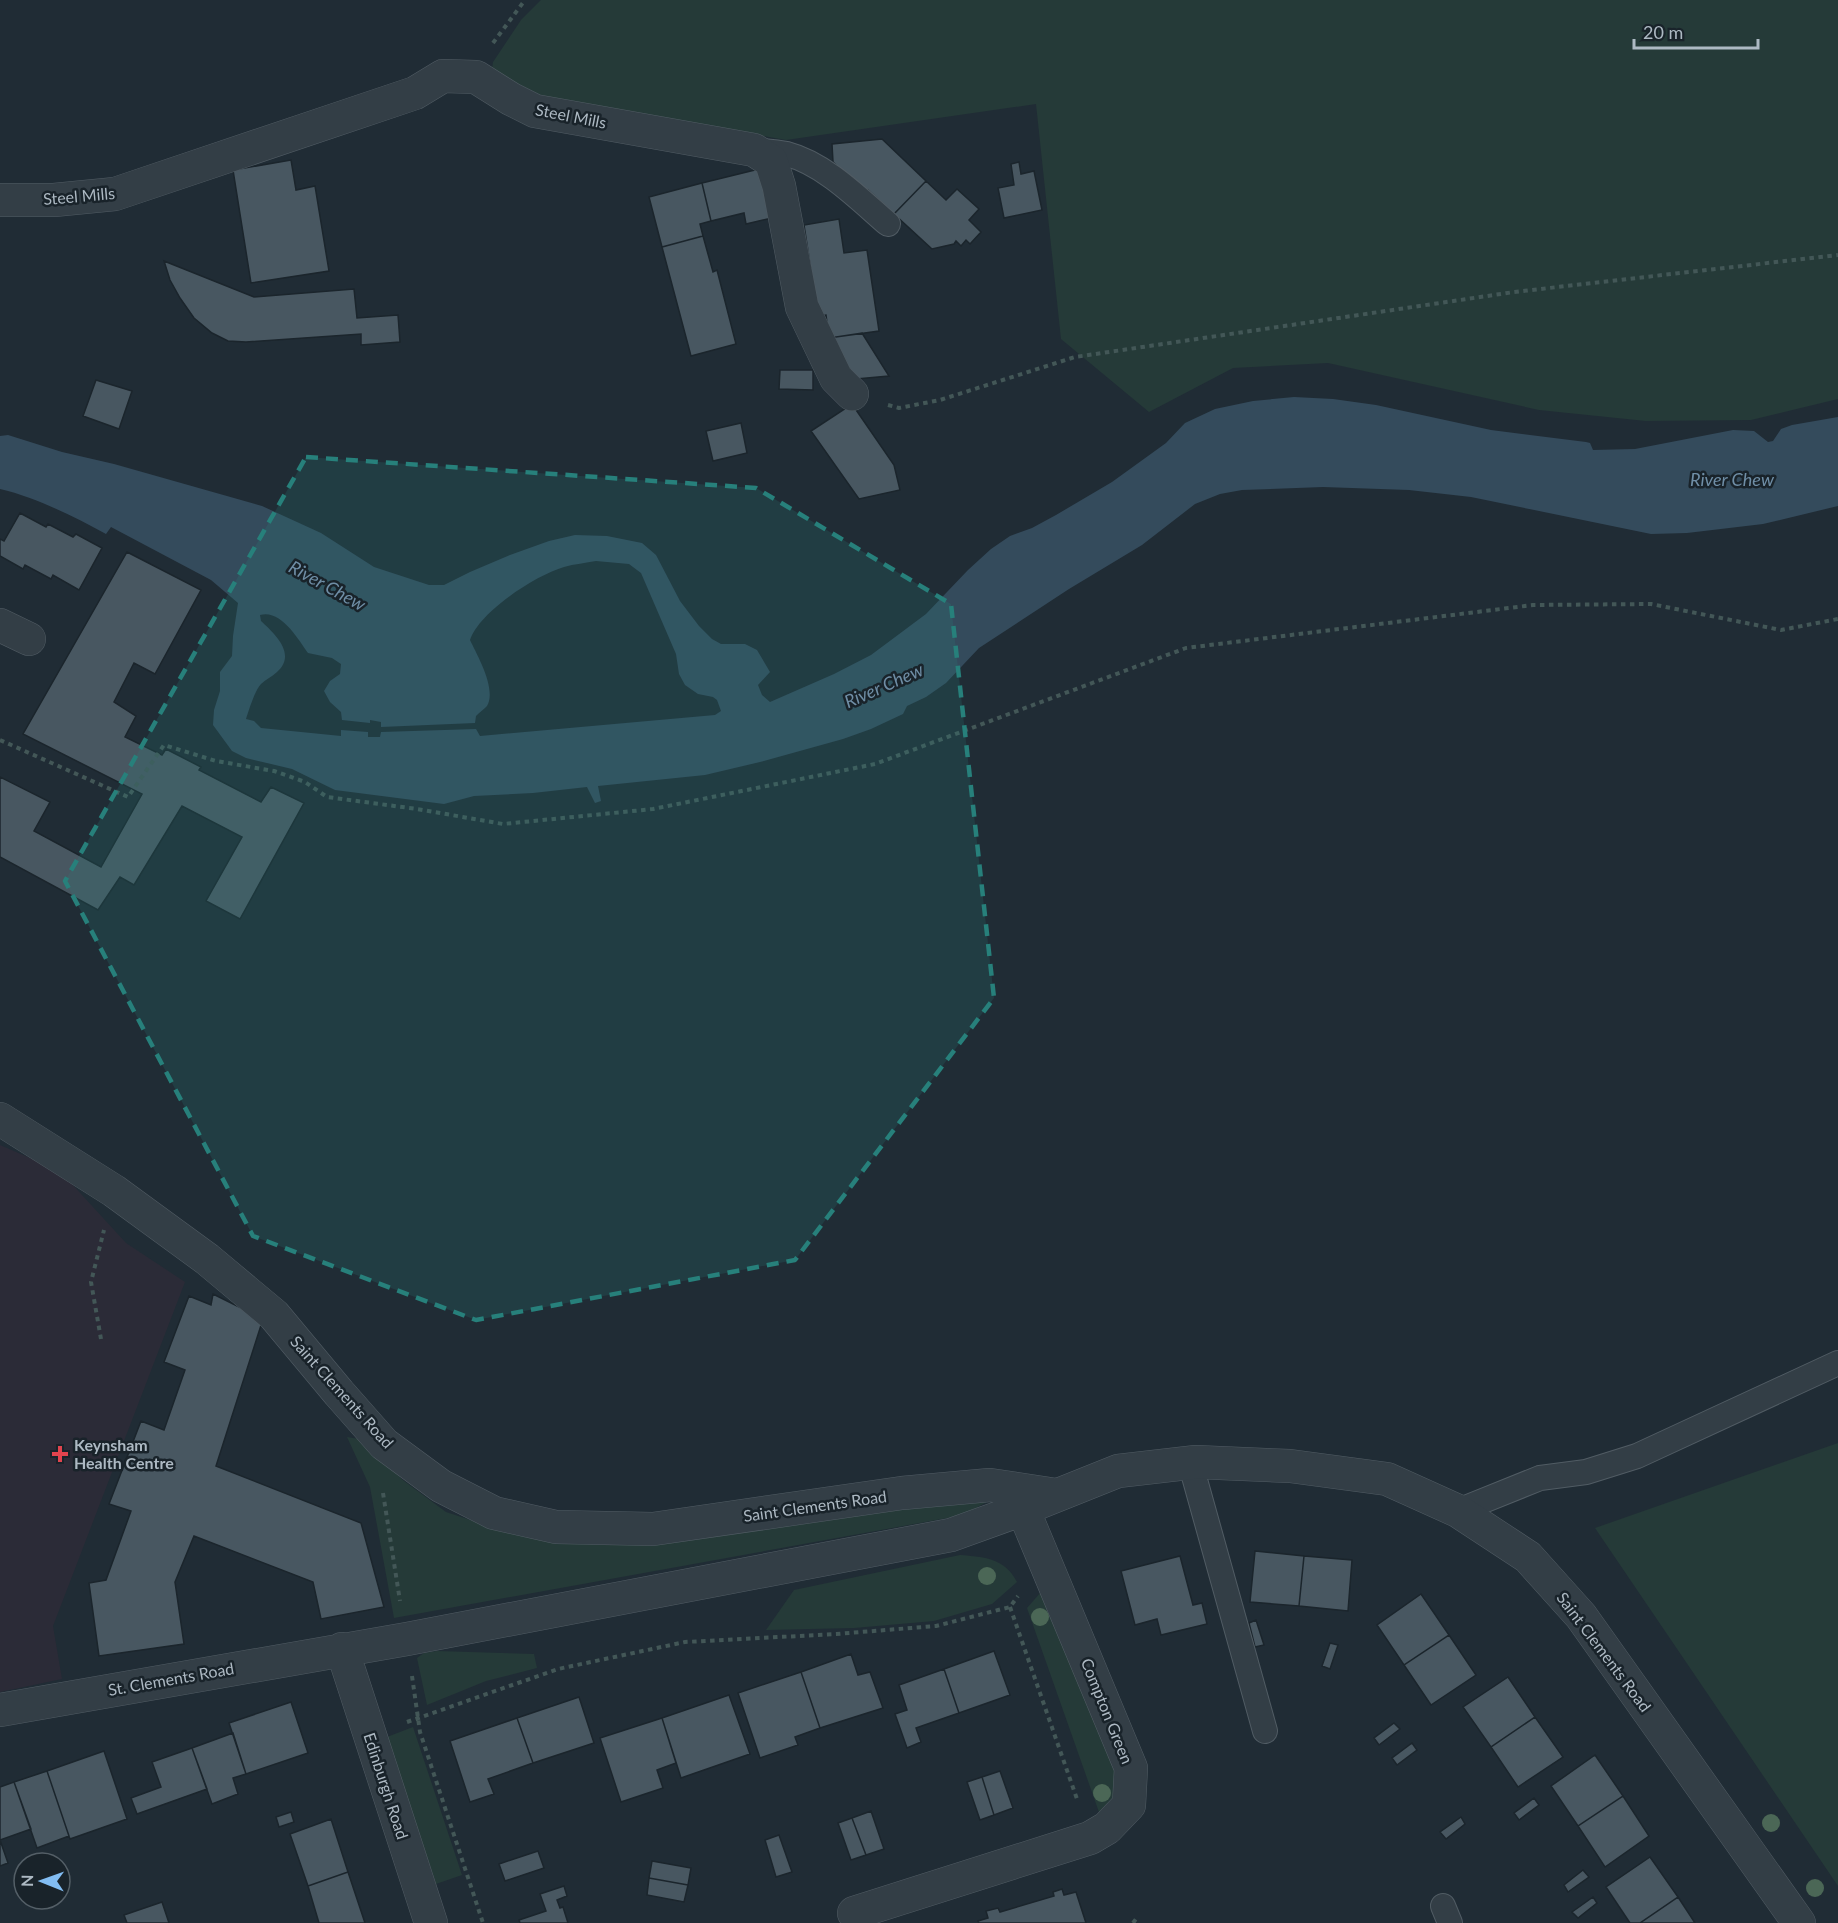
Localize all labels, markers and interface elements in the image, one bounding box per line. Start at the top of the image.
scale bar [1634,12,1758,50]
text: 20 m [1643,21,1683,43]
street label: Steel Mills [534,99,608,132]
street label: Steel Mills [42,183,116,208]
water label: River Chew [1690,468,1775,490]
water label: River Chew [285,555,370,616]
water label: River Chew [841,658,927,712]
street label: Saint Clements Road [287,1332,398,1452]
place label: Keynsham Health Centre [74,1435,174,1472]
marker: Keynsham Health Centre [51,1445,69,1463]
street label: Saint Clements Road [742,1486,888,1525]
street label: Saint Clements Road [1553,1588,1655,1715]
street label: Compton Green [1078,1655,1137,1766]
street label: St. Clements Road [106,1658,235,1699]
street label: Edinburgh Road [360,1730,413,1842]
north arrow [12,1851,72,1911]
text: N [17,1874,36,1887]

